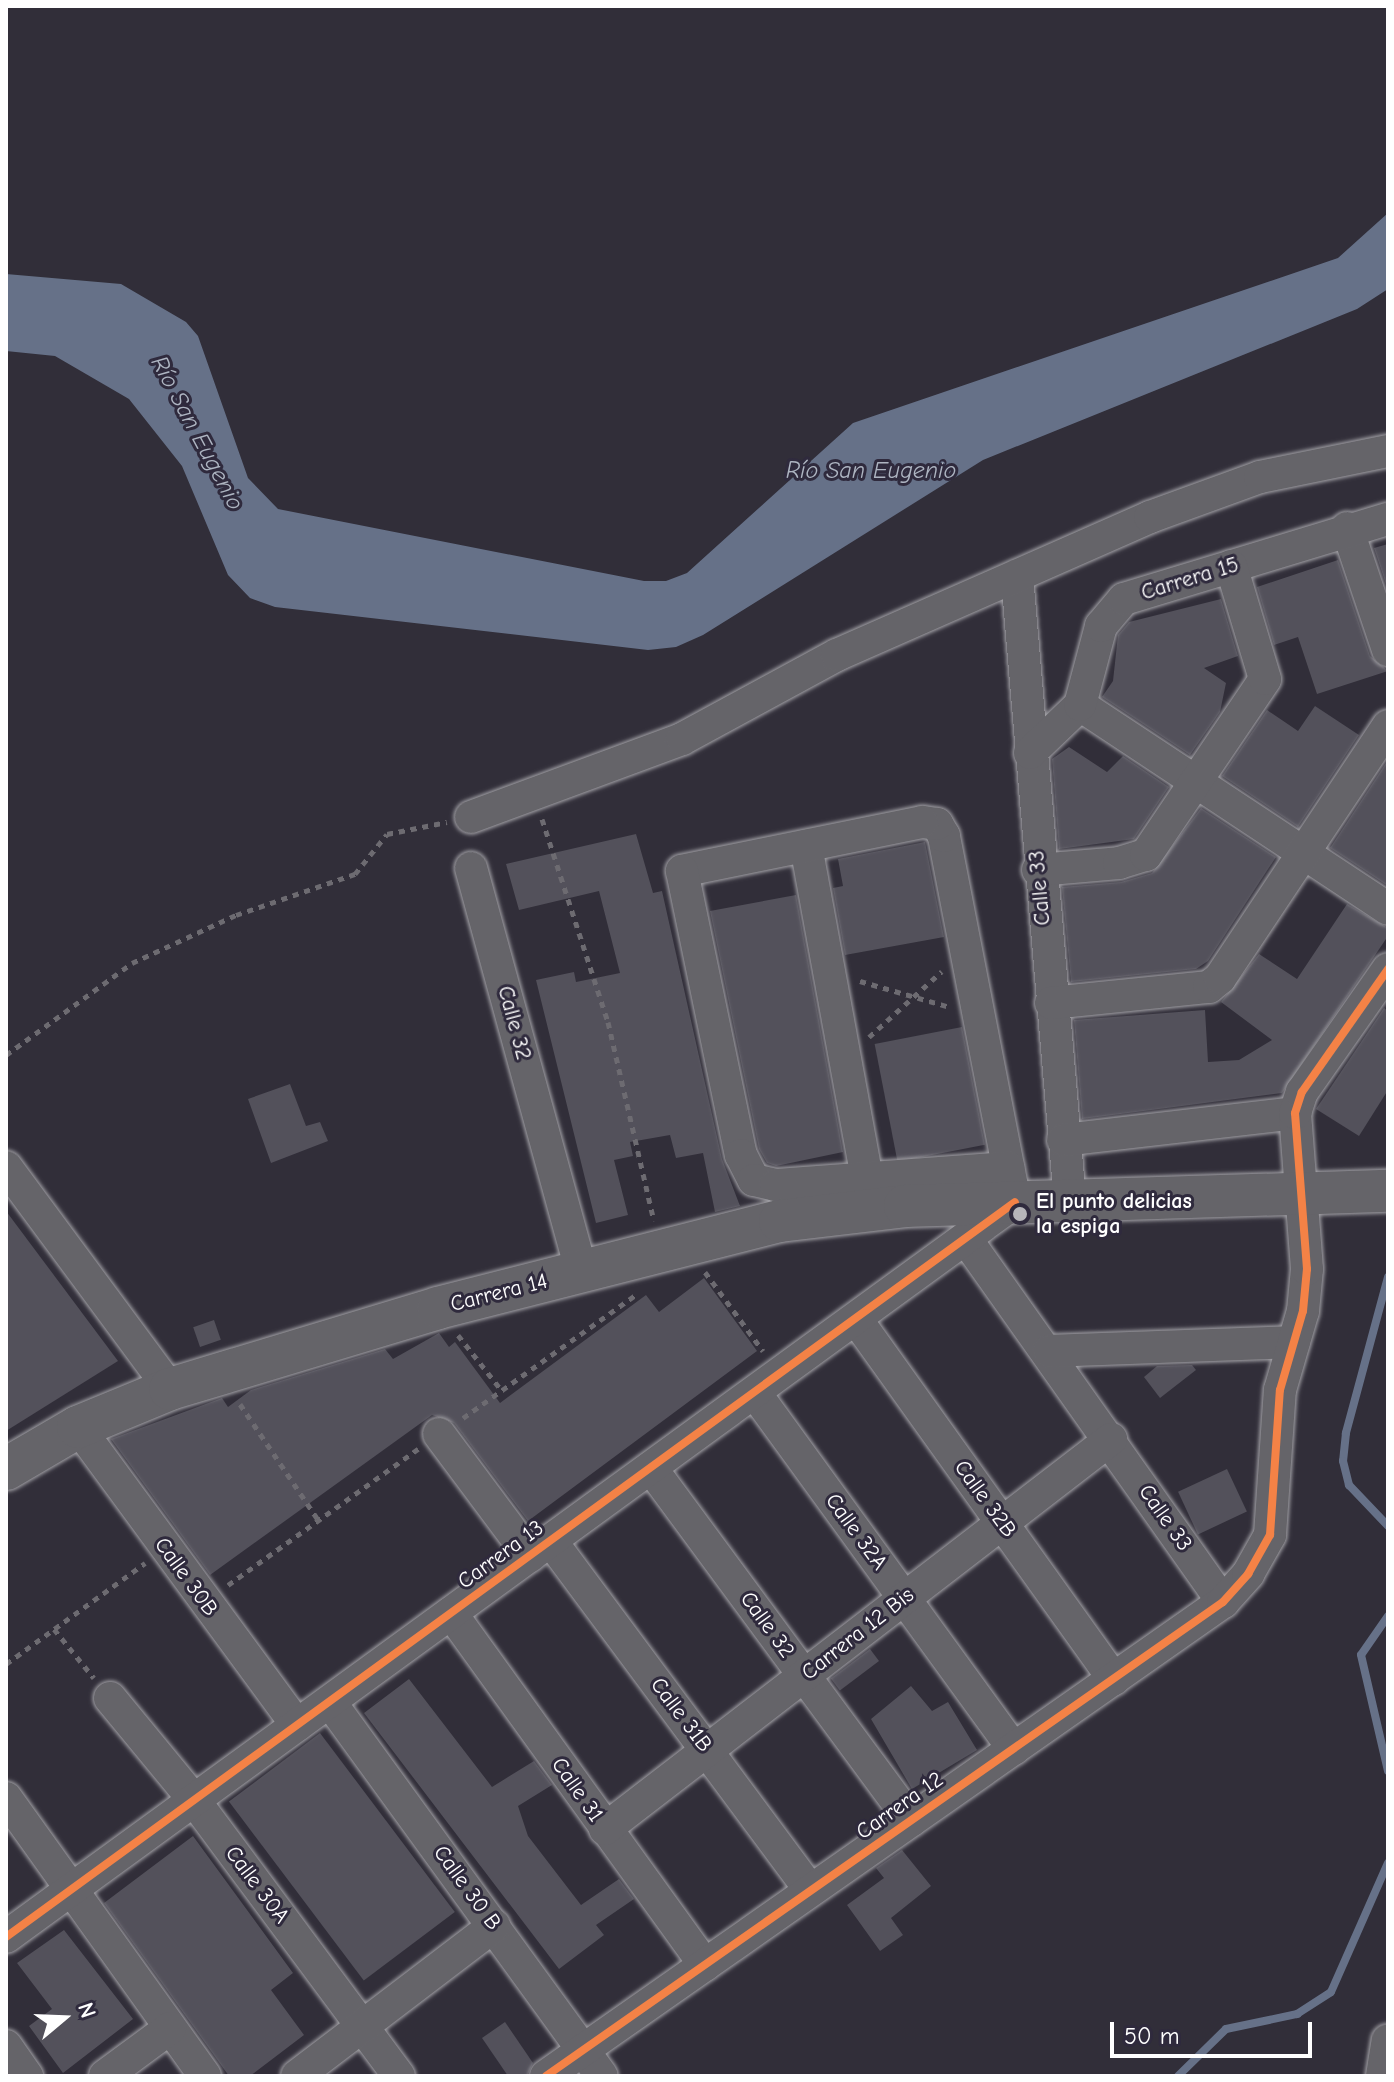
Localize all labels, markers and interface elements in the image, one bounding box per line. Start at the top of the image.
water label: Río San Eugenio [144,351,250,515]
water label: Río San Eugenio [786,457,956,485]
street label: Carrera 15 [1138,552,1242,606]
street label: Calle 33 [1024,849,1056,927]
street label: Calle 32 [491,983,537,1063]
place label: El punto delicias la espiga [1036,1188,1192,1240]
marker: El punto delicias la espiga [1011,1205,1029,1223]
street label: Carrera 14 [448,1268,550,1318]
street label: Calle 32B [948,1455,1022,1543]
street label: Calle 33 [1133,1480,1197,1556]
street label: Calle 32A [819,1489,893,1575]
street label: Carrera 13 [453,1515,549,1595]
street label: Calle 30B [149,1532,223,1622]
street label: Carrera 12 Bis [797,1582,919,1686]
street label: Calle 32 [734,1587,800,1663]
street label: Calle 31B [644,1673,718,1757]
street label: Calle 31 [545,1753,609,1827]
street label: Carrera 12 [851,1766,949,1846]
street label: Calle 30 B [427,1840,507,1936]
street label: Calle 30A [219,1841,295,1929]
north arrow [24,1978,104,2058]
text: N [72,1999,101,2021]
scale bar [1114,2006,1316,2056]
text: 50 m [1124,2022,1180,2050]

